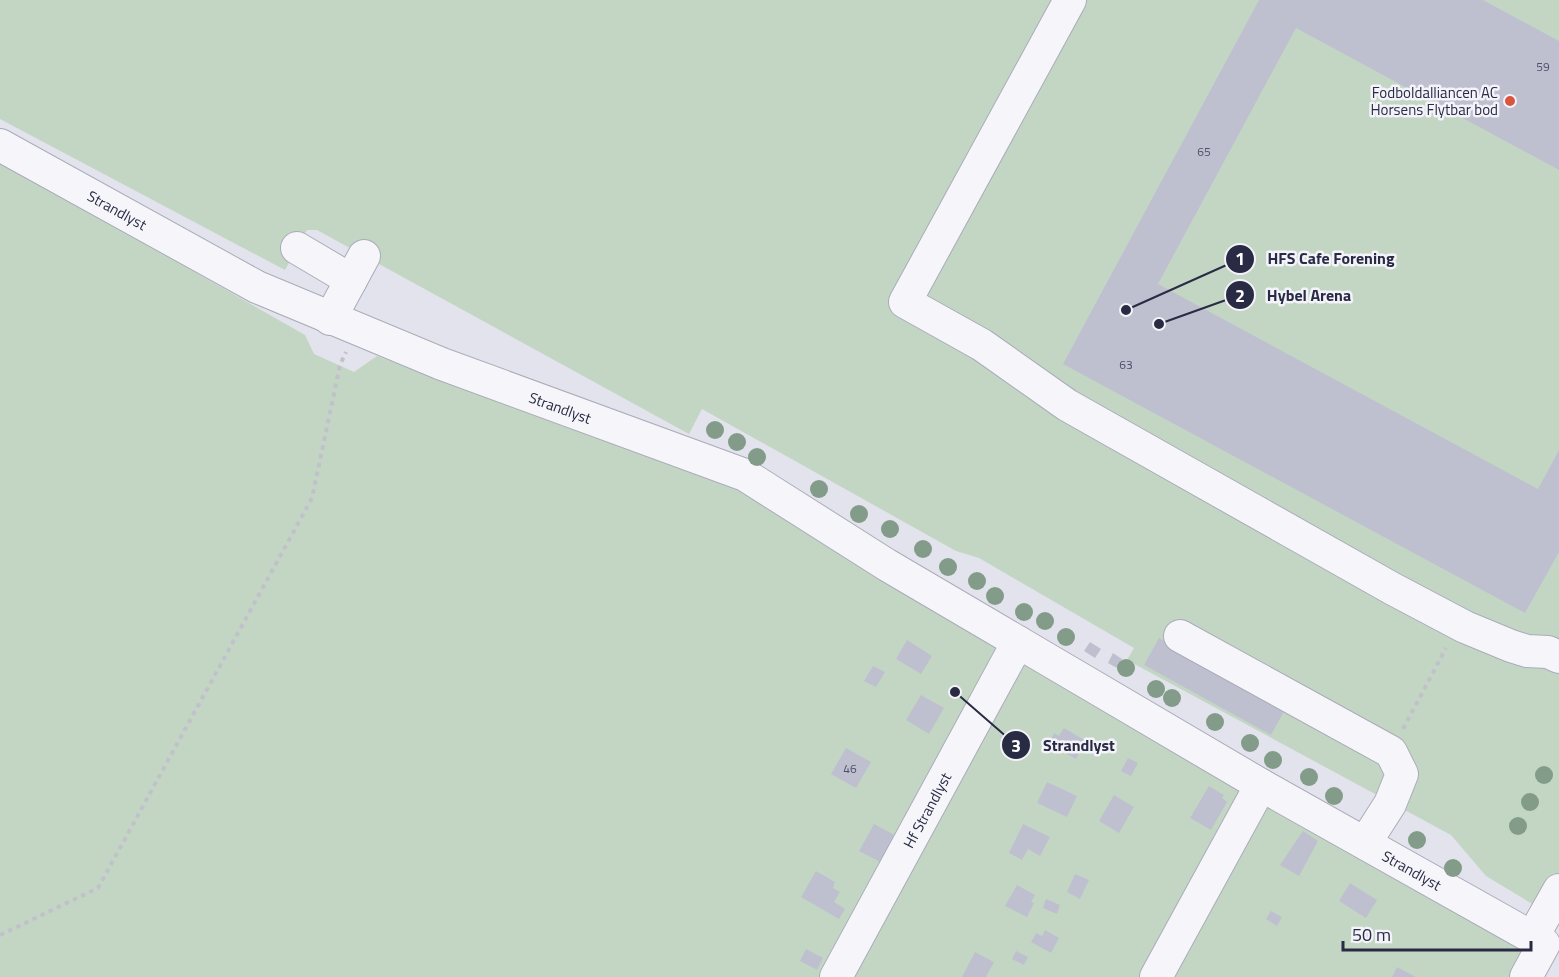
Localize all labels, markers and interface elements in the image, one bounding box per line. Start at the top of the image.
house number: 59 [1536,57,1550,76]
place label: Fodboldalliancen AC Horsens Flytbar bod [1370,81,1498,121]
marker: Fodboldalliancen AC Horsens Flytbar bod [1503,94,1517,108]
house number: 65 [1197,142,1211,161]
street label: Strandlyst [83,184,152,236]
callout: HFS Cafe Forening [1225,242,1406,276]
text: 1 [1235,245,1245,272]
text: HFS Cafe Forening [1268,246,1395,270]
callout: Hybel Arena [1225,278,1363,312]
text: 2 [1235,282,1245,309]
text: Hybel Arena [1267,283,1351,307]
house number: 63 [1119,355,1133,374]
street label: Strandlyst [526,385,595,430]
callout: Strandlyst [1001,728,1127,762]
text: 3 [1011,732,1021,759]
text: Strandlyst [1043,733,1115,757]
house number: 46 [843,759,857,778]
street label: Hf Strandlyst [897,767,957,852]
street label: Strandlyst [1378,844,1447,896]
scale bar [1343,914,1530,952]
text: 50 m [1352,921,1391,948]

